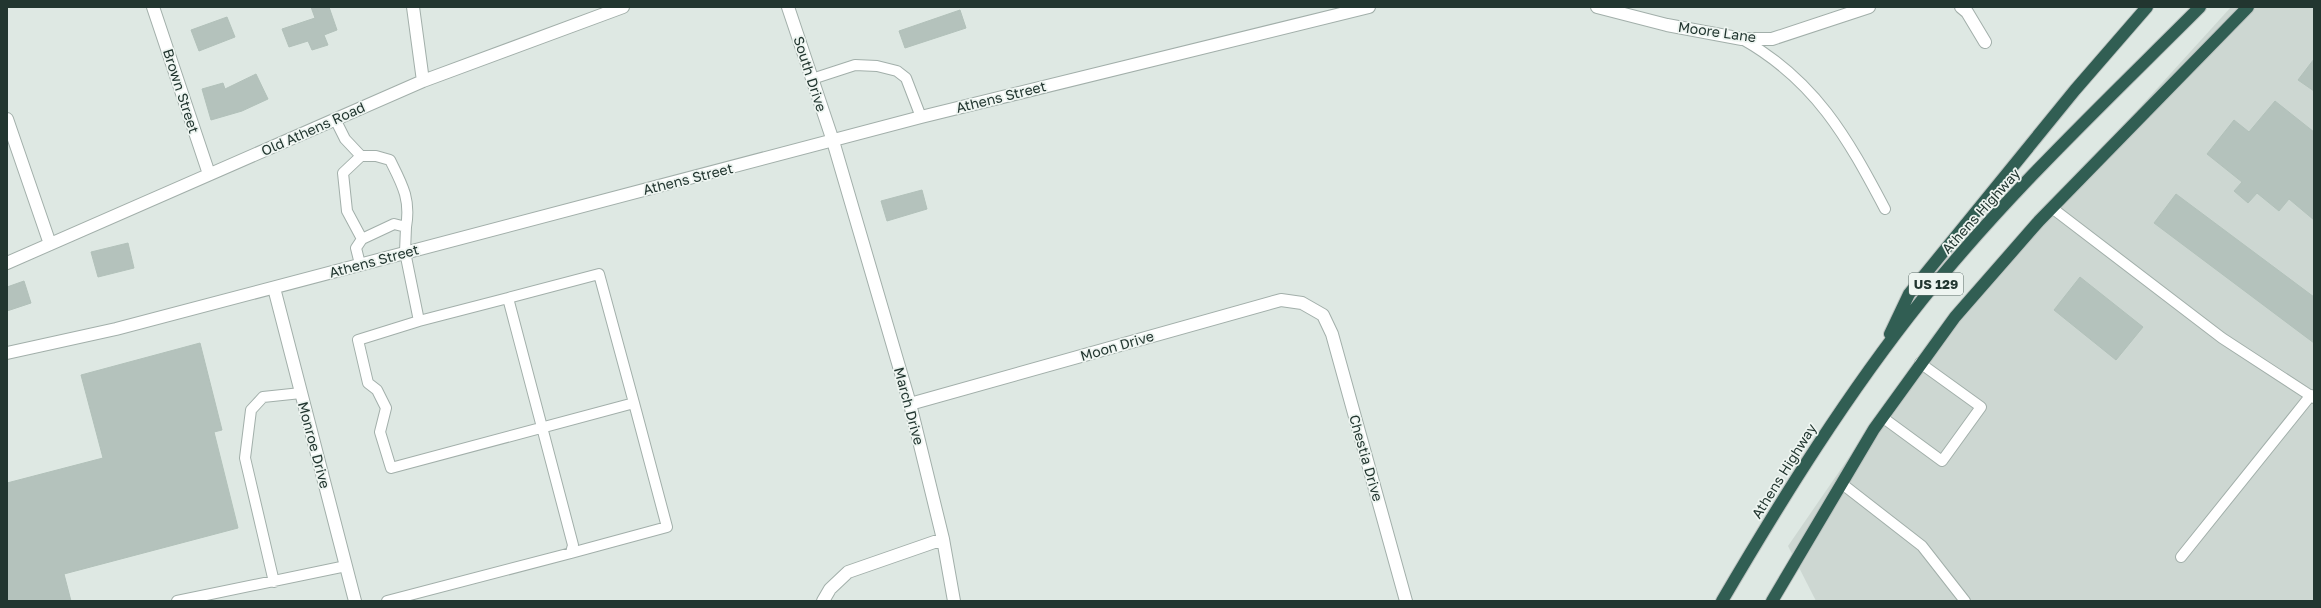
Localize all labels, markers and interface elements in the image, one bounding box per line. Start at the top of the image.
street label: Moore Lane [1677,18,1757,45]
street label: South Drive [790,34,831,114]
street label: Brown Street [160,46,203,135]
street label: Athens Street [954,77,1048,116]
street label: Old Athens Road [258,98,367,159]
street label: Athens Street [641,159,735,198]
street label: Athens Highway [1938,164,2023,257]
street label: Athens Street [327,240,421,281]
road number: US 129 [1909,273,1963,295]
street label: Moon Drive [1078,327,1156,364]
street label: March Drive [891,365,928,447]
street label: Monroe Drive [295,400,334,490]
street label: Chestia Drive [1346,413,1387,503]
street label: Athens Highway [1748,420,1820,521]

